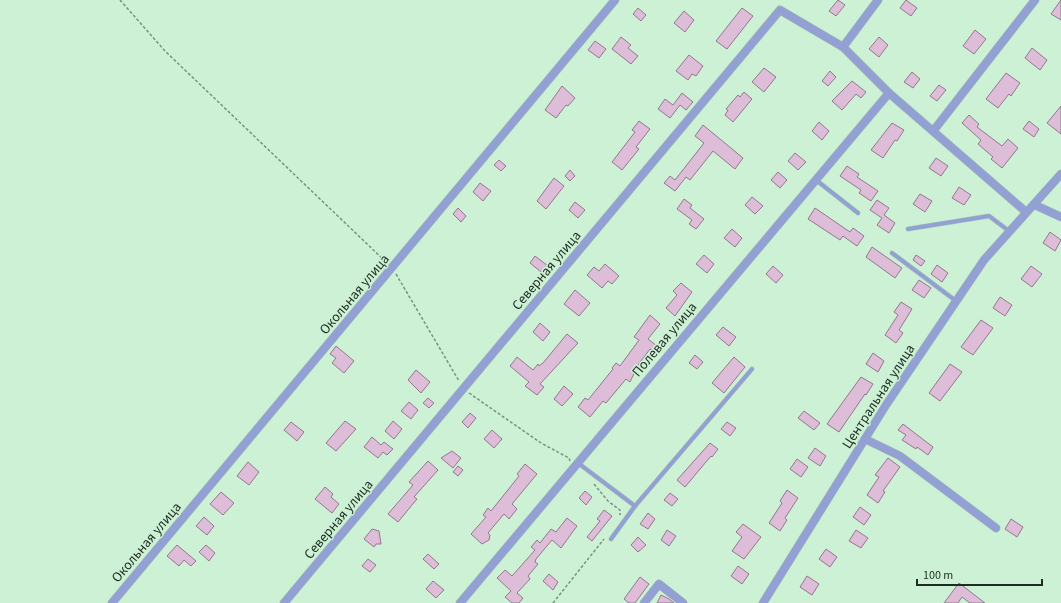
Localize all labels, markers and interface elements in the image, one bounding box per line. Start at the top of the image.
street label: Северная улица [507,227,586,315]
street label: Окольная улица [315,250,394,339]
street label: Полевая улица [628,298,702,381]
street label: Центральная улица [838,340,920,453]
street label: Северная улица [299,476,378,564]
street label: Окольная улица [107,498,186,587]
scale bar [917,561,1042,587]
text: 100 m [923,567,953,584]

